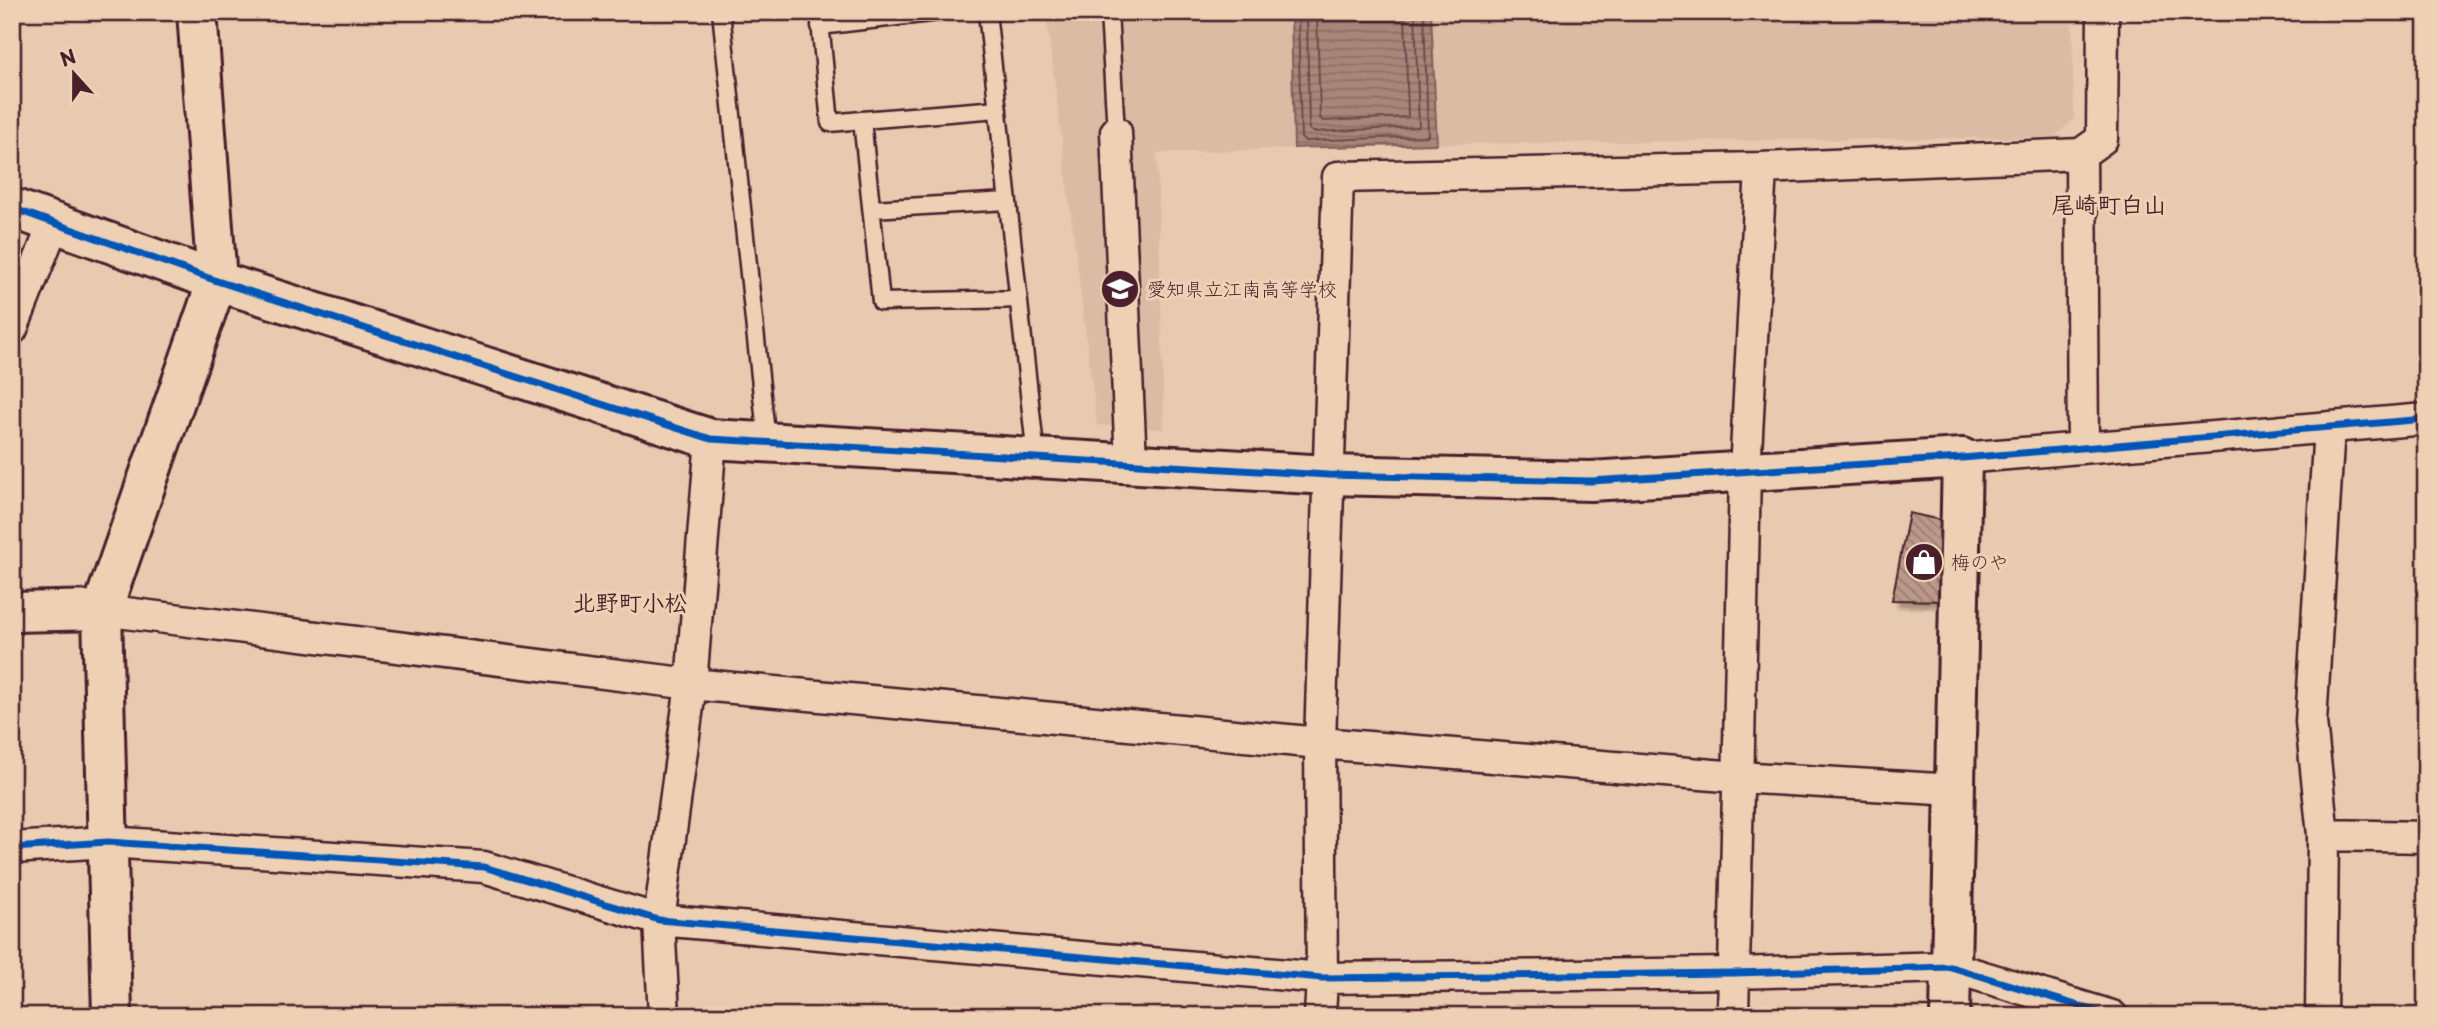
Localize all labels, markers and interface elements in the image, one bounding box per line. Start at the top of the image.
north arrow [38,38,108,108]
text: N [56,41,80,73]
district label: 尾崎町白山 [2052,186,2167,221]
school or university icon: 愛知県立江南高等学校 [1099,268,1141,310]
place label: 愛知県立江南高等学校 [1147,274,1337,302]
shop icon: 梅のや [1903,541,1945,583]
place label: 梅のや [1951,547,2008,575]
district label: 北野町小松 [573,584,688,619]

